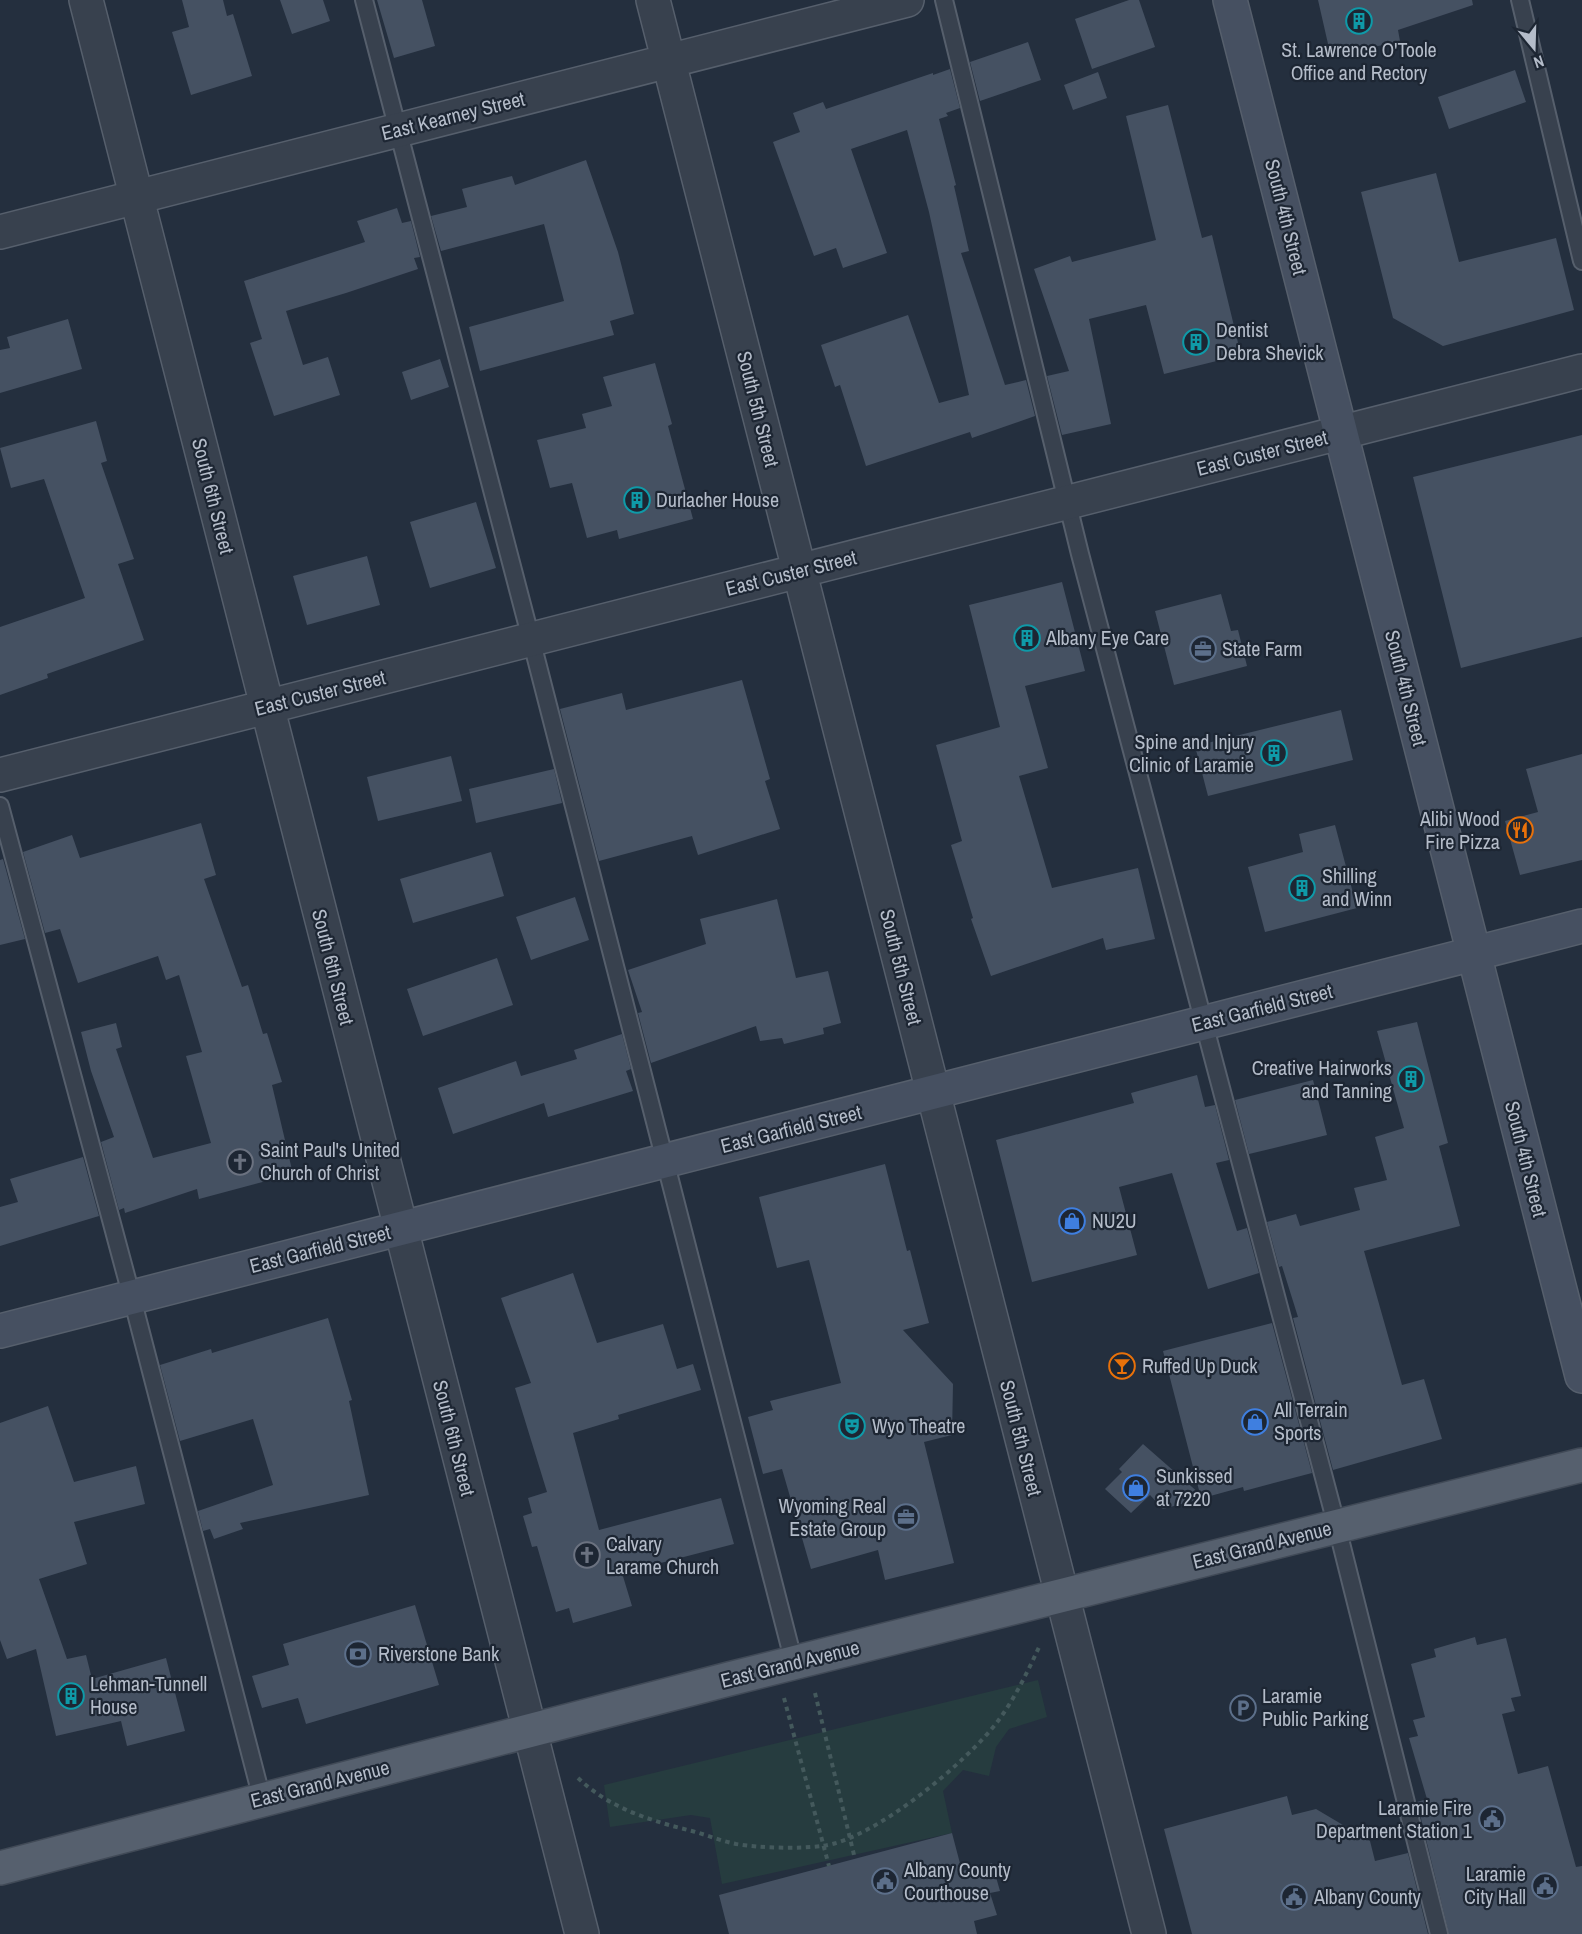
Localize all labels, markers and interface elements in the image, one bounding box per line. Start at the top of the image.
building icon: St. Lawrence O'Toole Office and Rectory [1344,6,1374,36]
north arrow [1504,18,1564,78]
place label: St. Lawrence O'Toole Office and Rectory [1281,36,1437,86]
text: N [1531,50,1547,74]
street label: East Kearney Street [378,85,528,146]
street label: South 4th Street [1259,156,1314,278]
place label: Dentist Debra Shevick [1216,316,1324,366]
building icon: Dentist Debra Shevick [1181,327,1211,357]
street label: South 5th Street [731,348,786,470]
street label: East Custer Street [1194,423,1331,482]
street label: South 6th Street [186,435,241,557]
building icon: Durlacher House [622,485,652,515]
place label: Durlacher House [656,486,779,513]
street label: East Custer Street [723,543,860,602]
building icon: Albany Eye Care [1012,623,1042,653]
place label: Albany Eye Care [1045,624,1169,651]
street label: South 4th Street [1379,627,1434,749]
office icon: State Farm [1188,634,1218,664]
place label: State Farm [1222,635,1302,662]
street label: East Custer Street [252,663,389,722]
place label: Spine and Injury Clinic of Laramie [1129,728,1255,778]
building icon: Spine and Injury Clinic of Laramie [1259,738,1289,768]
place label: Alibi Wood Fire Pizza [1419,805,1500,855]
restaurant icon: Alibi Wood Fire Pizza [1505,815,1535,845]
place label: Shilling and Winn [1322,862,1392,912]
building icon: Shilling and Winn [1287,873,1317,903]
street label: South 6th Street [306,906,361,1028]
street label: South 5th Street [874,906,929,1028]
street label: East Garfield Street [1189,977,1335,1038]
place label: Creative Hairworks and Tanning [1252,1054,1392,1104]
building icon: Creative Hairworks and Tanning [1396,1064,1426,1094]
street label: East Garfield Street [718,1098,864,1159]
street label: South 4th Street [1499,1098,1554,1220]
place label: Saint Paul's United Church of Christ [260,1136,400,1186]
church icon: Saint Paul's United Church of Christ [225,1147,255,1177]
shop icon: NU2U [1057,1206,1087,1236]
place label: NU2U [1092,1207,1137,1234]
street label: East Garfield Street [247,1218,393,1279]
bar icon: Ruffed Up Duck [1107,1351,1137,1381]
place label: Ruffed Up Duck [1142,1352,1258,1379]
street label: South 6th Street [427,1377,482,1499]
street label: South 5th Street [994,1377,1049,1499]
place label: All Terrain Sports [1273,1396,1348,1446]
shop icon: All Terrain Sports [1240,1407,1270,1437]
theatre icon: Wyo Theatre [837,1411,867,1441]
place label: Wyo Theatre [872,1412,965,1439]
place label: Sunkissed at 7220 [1156,1462,1233,1512]
shop icon: Sunkissed at 7220 [1121,1473,1151,1503]
place label: Wyoming Real Estate Group [779,1492,886,1542]
office icon: Wyoming Real Estate Group [891,1502,921,1532]
street label: East Grand Avenue [1190,1514,1334,1575]
place label: Calvary Larame Church [606,1530,719,1580]
church icon: Calvary Larame Church [572,1540,602,1570]
street label: East Grand Avenue [718,1633,862,1694]
bank icon: Riverstone Bank [343,1639,373,1669]
place label: Riverstone Bank [378,1640,500,1667]
place label: Lehman-Tunnell House [90,1670,207,1720]
building icon: Lehman-Tunnell House [56,1681,86,1711]
place label: Laramie Public Parking [1262,1682,1369,1732]
parking icon: Laramie Public Parking [1228,1693,1258,1723]
street label: East Grand Avenue [248,1753,392,1814]
place label: Laramie Fire Department Station 1 [1316,1794,1472,1844]
public building icon: Laramie Fire Department Station 1 [1477,1804,1507,1834]
place label: Albany County Courthouse [903,1856,1011,1906]
place label: Laramie City Hall [1464,1860,1526,1910]
public building icon: Albany County Courthouse [870,1866,900,1896]
public building icon: Laramie City Hall [1530,1871,1560,1901]
public building icon: Albany County [1279,1882,1309,1912]
place label: Albany County [1313,1883,1421,1910]

